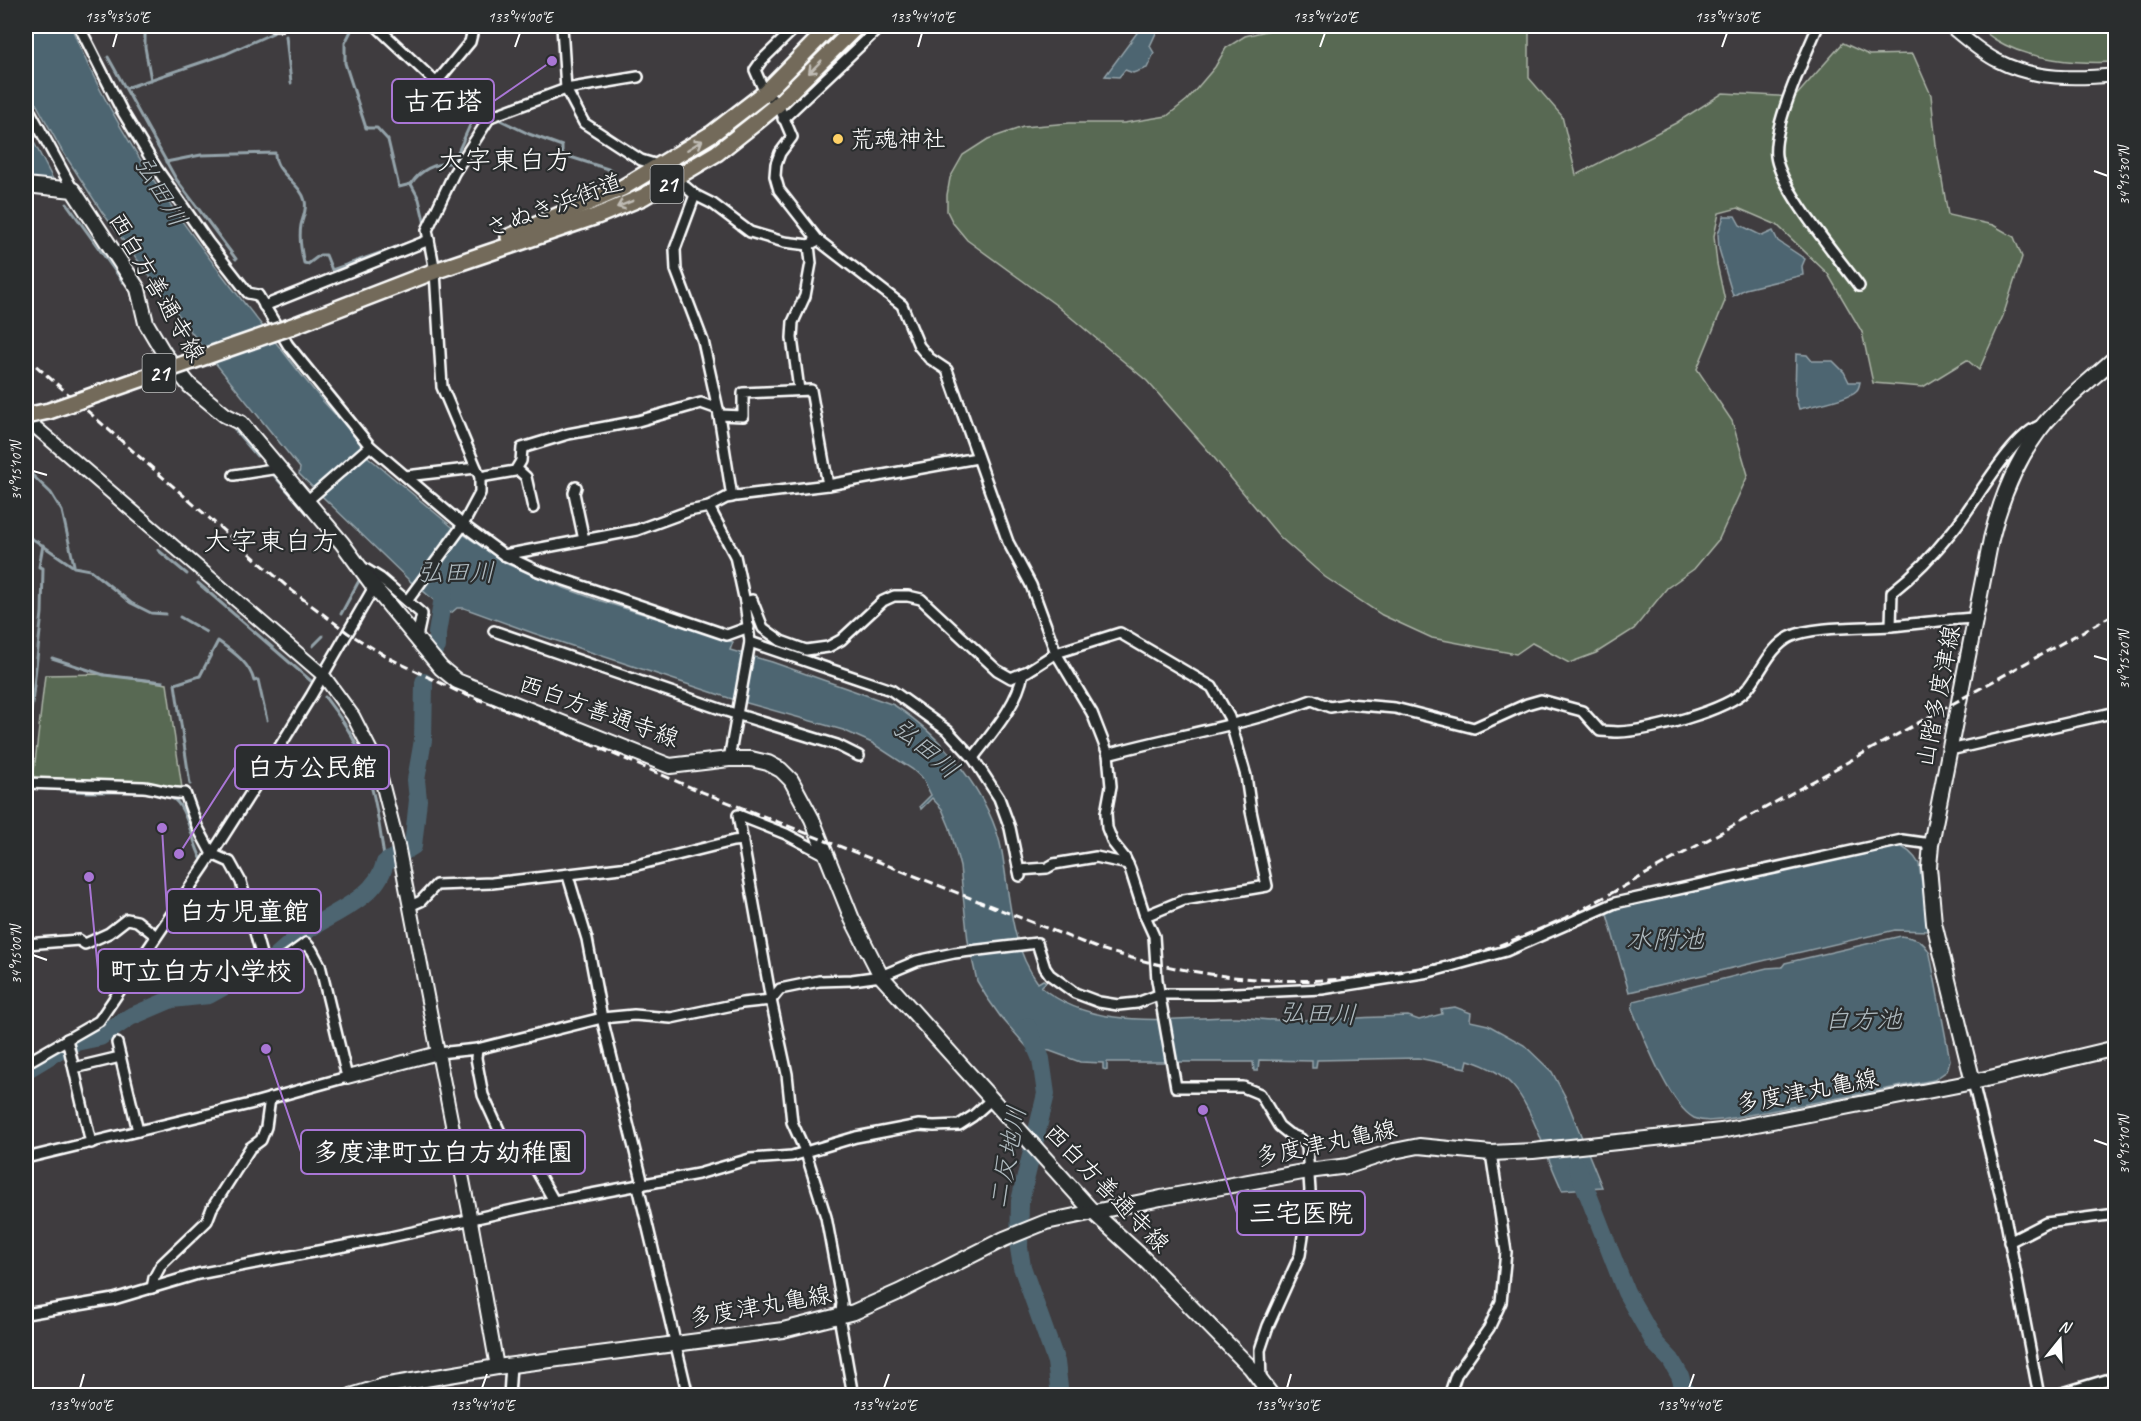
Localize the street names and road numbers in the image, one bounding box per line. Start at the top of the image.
road number: 21 [650,165,684,203]
street label: さぬき浜街道 [481,166,627,244]
street label: 西白方善通寺線 [102,207,212,367]
road number: 21 [142,354,176,392]
street label: 山階多度津線 [1910,622,1966,770]
street label: 西白方善通寺線 [515,668,683,754]
street label: 多度津丸亀線 [1733,1063,1881,1119]
street label: 多度津丸亀線 [1252,1113,1400,1173]
street label: 西白方善通寺線 [1038,1117,1176,1259]
street label: 多度津丸亀線 [686,1279,834,1333]

